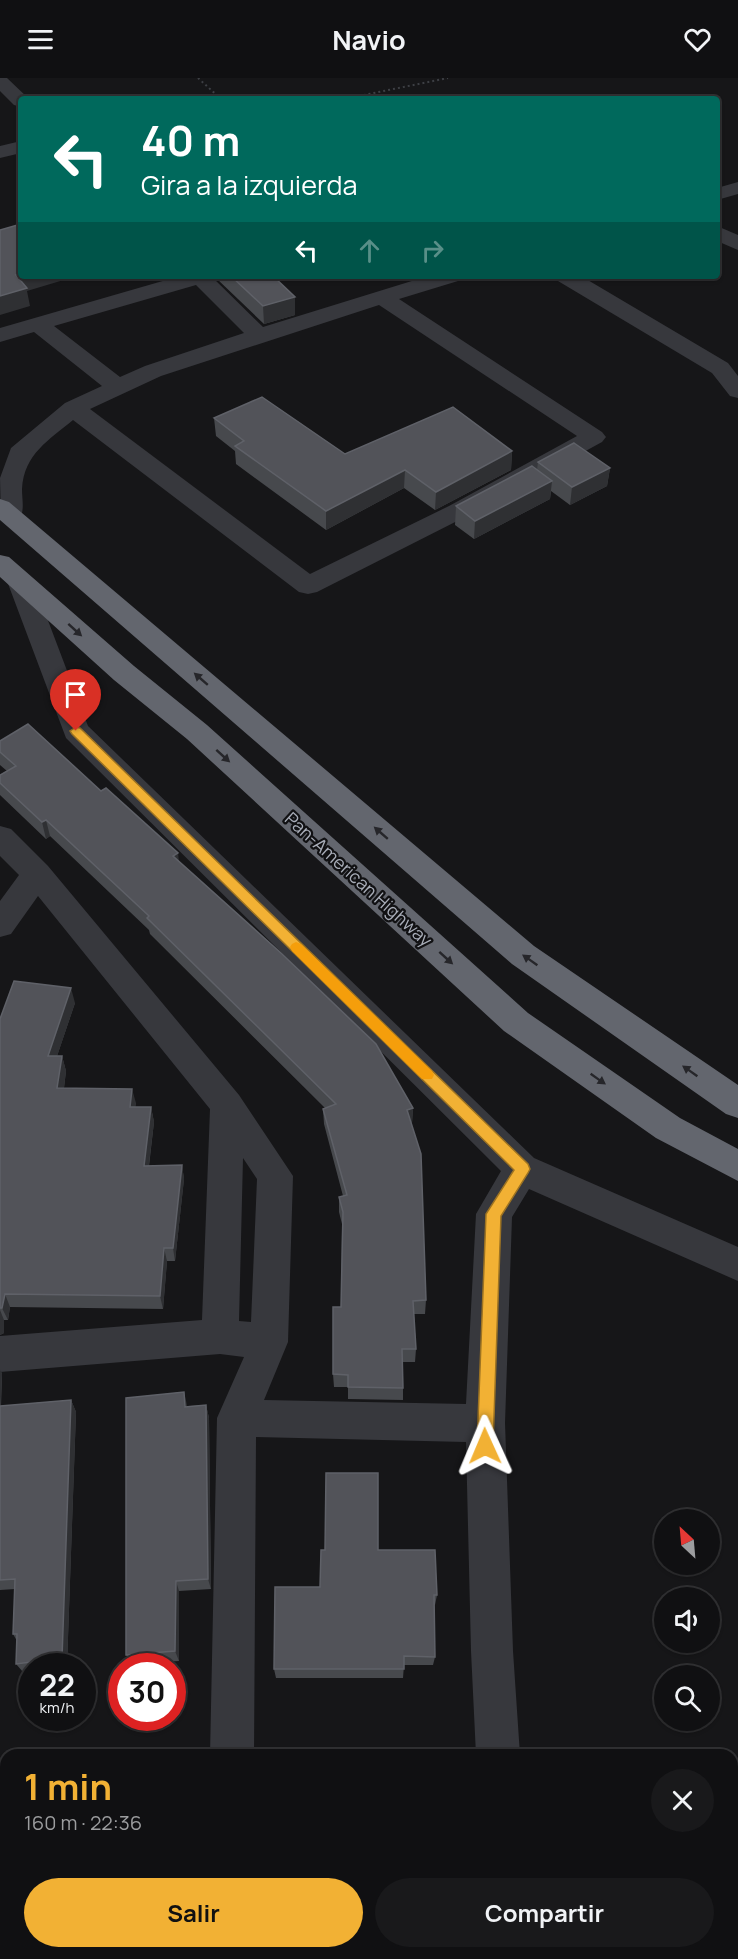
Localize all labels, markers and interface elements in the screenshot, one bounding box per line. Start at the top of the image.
text: Navio [332,21,406,58]
icon: menu [24,23,57,56]
icon: heart [681,23,714,56]
text: 40 m [141,111,240,169]
icon: left [42,120,120,198]
text: Gira a la izquierda [141,166,357,203]
icon: left [290,234,323,267]
icon: ahead [353,234,386,267]
icon: right [416,234,449,267]
one-way arrow [67,623,82,636]
pin [50,669,101,731]
one-way arrow [194,673,209,686]
icon: arrive [59,678,92,711]
one-way arrow [216,749,231,763]
street label: Pan-American Highway [280,806,438,952]
one-way arrow [373,827,389,840]
one-way arrow [438,951,453,965]
one-way arrow [522,954,537,966]
one-way arrow [682,1066,698,1077]
one-way arrow [589,1073,605,1085]
position arrow [453,1414,517,1478]
north arrow [654,1509,720,1575]
map controls [654,1509,720,1731]
button: sound [654,1587,720,1653]
speed limit sign: 30 [108,1653,186,1731]
text: 22 [39,1664,75,1705]
button: search [654,1665,720,1731]
text: km/h [40,1697,74,1718]
text: 1 min [24,1762,112,1811]
button: close [651,1769,714,1832]
text: 160 m · 22:36 [24,1809,142,1836]
button: Salir [24,1878,363,1947]
button: Compartir [375,1878,714,1947]

